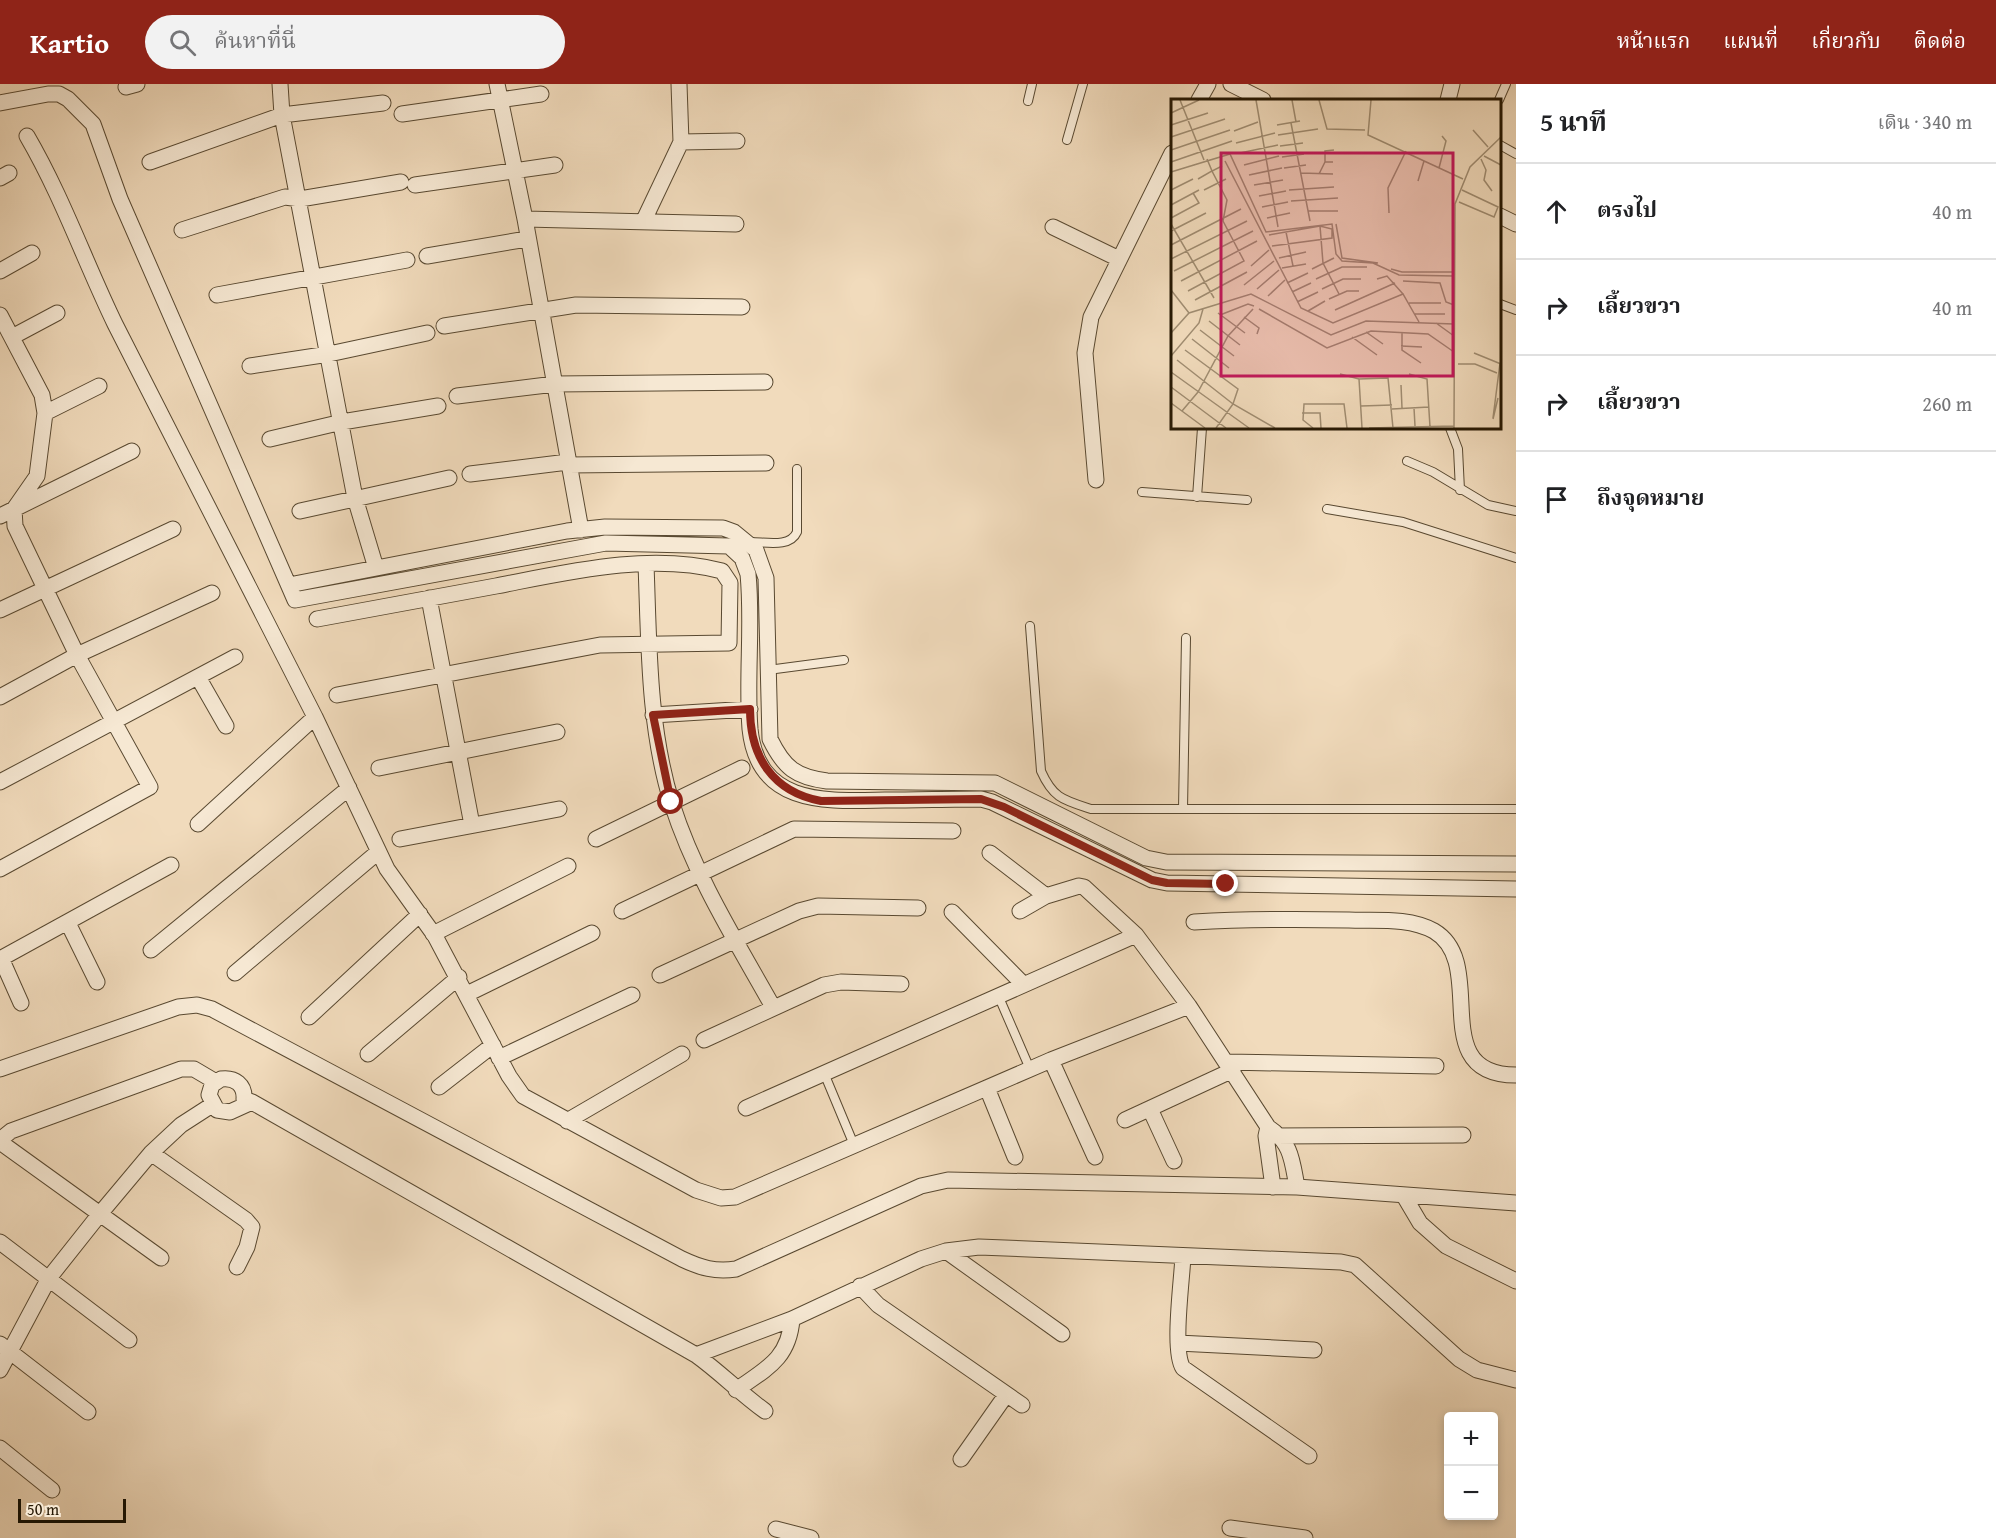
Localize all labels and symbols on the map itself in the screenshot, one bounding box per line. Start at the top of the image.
inset map [1171,99,1501,429]
route start [657,788,683,814]
route end [1212,870,1238,896]
scale bar [18,1496,126,1524]

